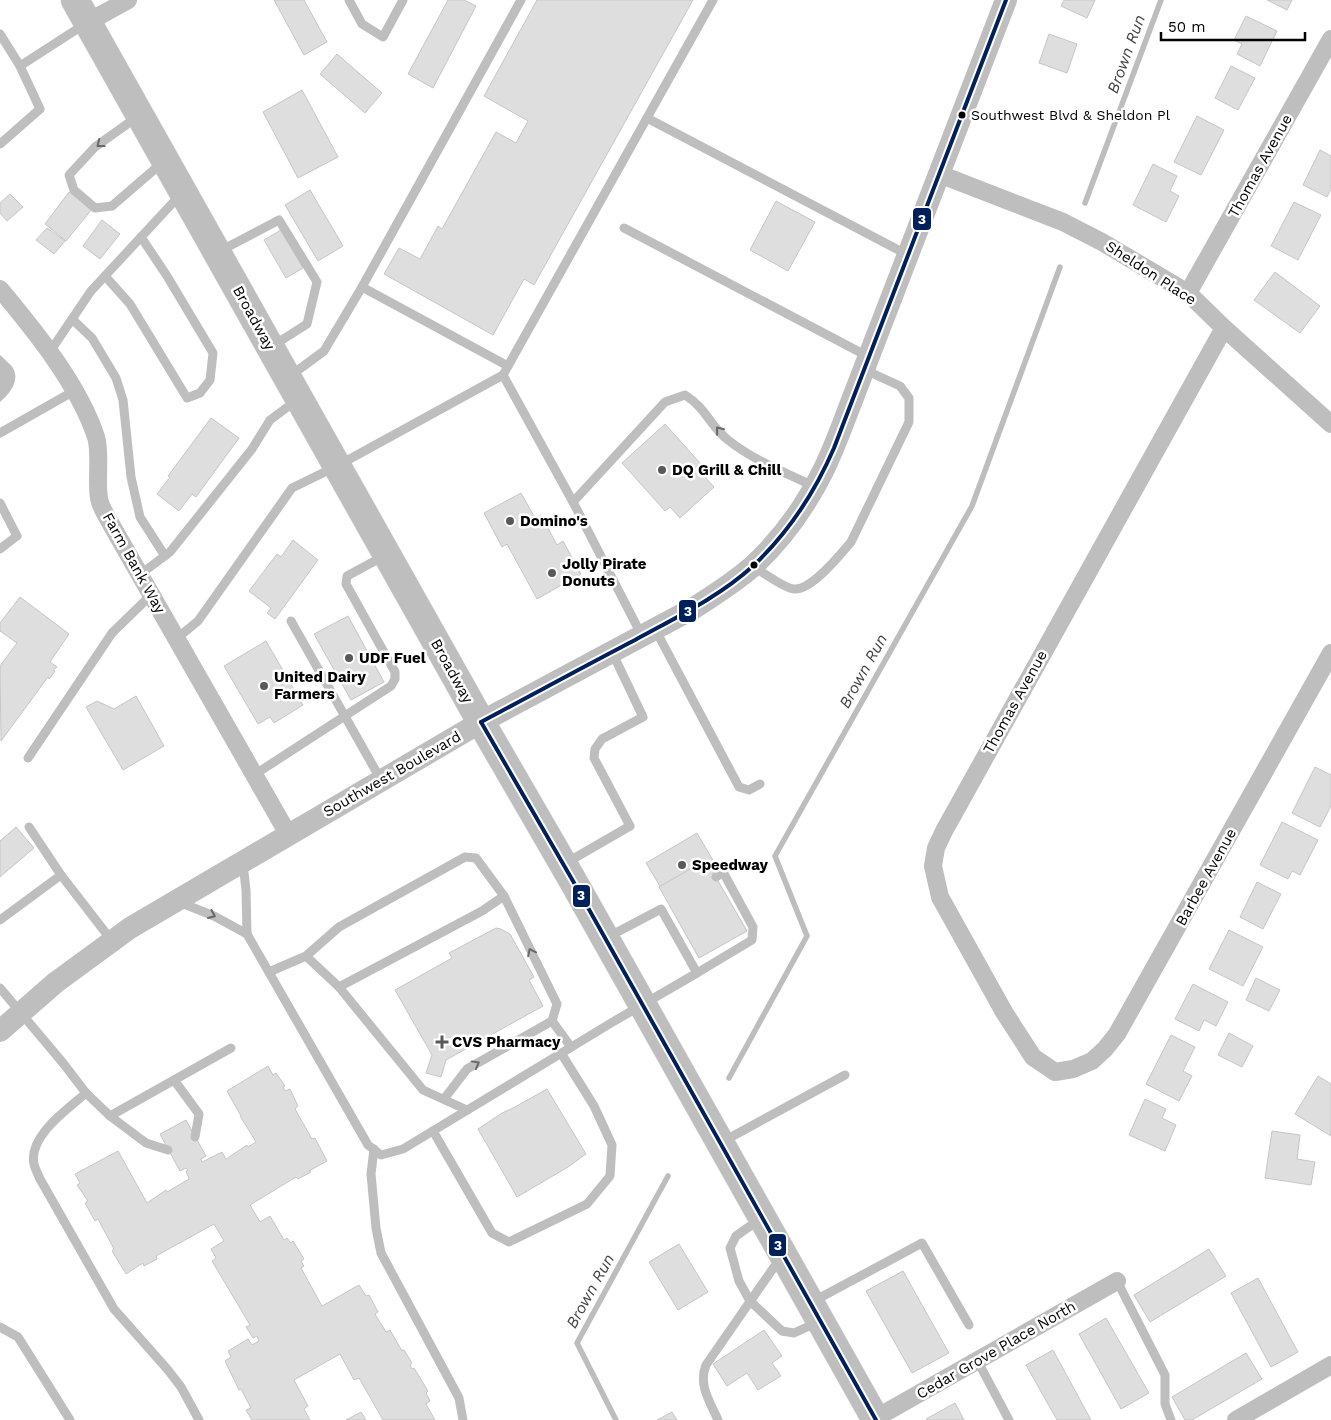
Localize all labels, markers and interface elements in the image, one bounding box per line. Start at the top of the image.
scale bar [1161,10,1305,42]
water label: Brown Run [1103,12,1149,96]
text: 50 m [1168,18,1205,36]
place label: Southwest Blvd & Sheldon Pl [971,107,1171,123]
marker: Southwest Blvd & Sheldon Pl [957,110,967,120]
street label: Thomas Avenue [1224,111,1296,221]
one-way arrow [96,138,106,147]
line badge: 3 [912,207,932,231]
text: 3 [918,211,926,227]
street label: Sheldon Place [1102,237,1200,309]
street label: Broadway [229,283,279,354]
one-way arrow [715,426,724,435]
place label: DQ Grill & Chill [672,461,781,479]
marker: DQ Grill & Chill [656,464,668,476]
street label: Farm Bank Way [99,509,169,617]
place label: Domino's [520,512,588,530]
marker: Domino's [504,515,516,527]
place label: Jolly Pirate Donuts [562,555,647,590]
unlabelled marker [749,560,759,570]
marker: Jolly Pirate Donuts [546,567,558,579]
line badge: 3 [678,599,697,623]
text: 3 [684,603,692,619]
water label: Brown Run [835,630,891,712]
street label: Broadway [427,636,477,707]
street label: Thomas Avenue [979,647,1051,757]
place label: UDF Fuel [359,649,426,667]
marker: UDF Fuel [343,652,355,664]
place label: United Dairy Farmers [274,668,366,703]
marker: United Dairy Farmers [258,680,270,692]
street label: Southwest Boulevard [320,727,464,821]
street label: Barbee Avenue [1172,825,1240,929]
place label: Speedway [692,856,768,874]
marker: Speedway [676,859,688,871]
line badge: 3 [572,884,591,908]
text: 3 [577,887,585,903]
one-way arrow [207,909,216,920]
one-way arrow [527,948,537,957]
place label: CVS Pharmacy [452,1033,561,1051]
marker: CVS Pharmacy [436,1036,448,1048]
one-way arrow [471,1060,480,1070]
line badge: 3 [768,1233,787,1257]
text: 3 [774,1237,782,1253]
water label: Brown Run [562,1250,618,1332]
street label: Cedar Grove Place North [913,1297,1079,1403]

